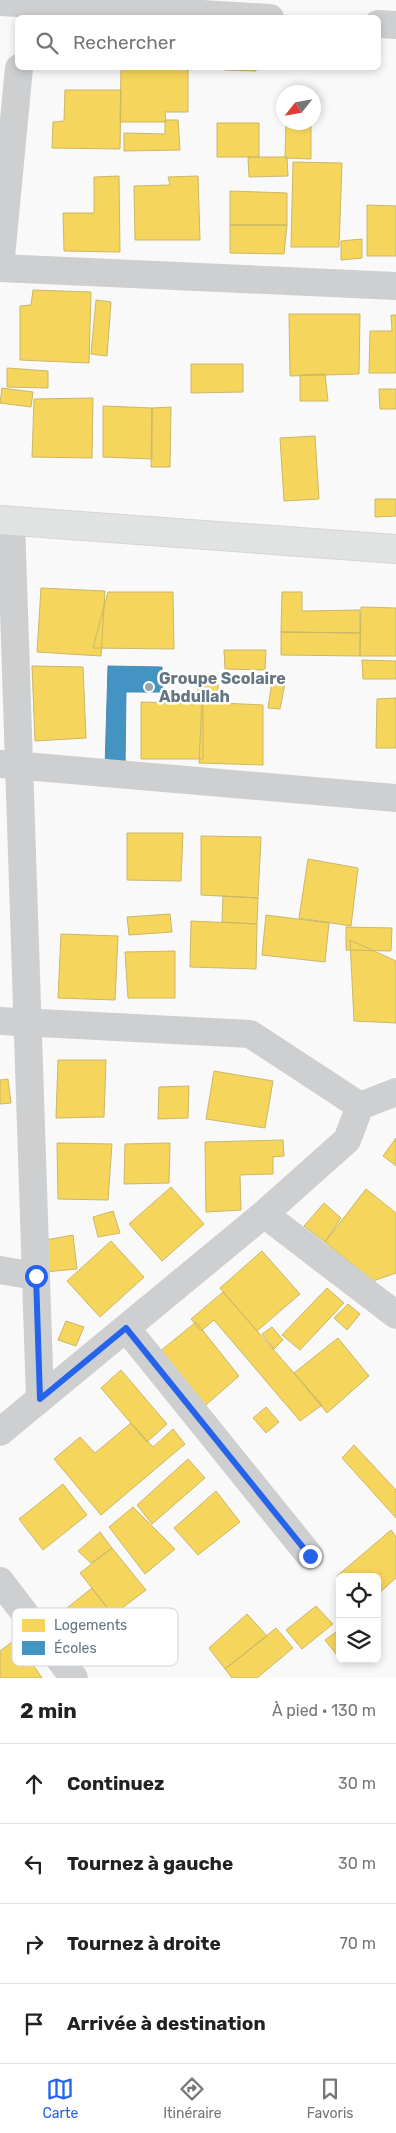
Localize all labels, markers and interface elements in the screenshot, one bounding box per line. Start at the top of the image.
search box [15,15,381,70]
icon: search [33,29,61,57]
text: Rechercher [73,31,176,54]
north arrow [276,85,321,130]
place label: Groupe Scolaire Abdullah [159,669,286,706]
marker: Groupe Scolaire Abdullah [143,681,155,693]
route start [25,1265,48,1288]
route end [299,1545,322,1568]
map controls [336,1573,381,1663]
button: locate [336,1573,381,1618]
legend [12,1608,178,1666]
text: Logements [54,1617,127,1634]
button: layers [336,1618,381,1663]
text: Écoles [54,1639,97,1657]
text: 2 min [20,1698,77,1723]
text: À pied · 130 m [272,1701,376,1720]
icon: ahead [20,1770,48,1798]
text: Continuez [67,1772,165,1795]
text: 30 m [338,1774,376,1793]
icon: left [20,1850,48,1878]
text: Tournez à gauche [67,1852,233,1875]
text: 30 m [338,1854,376,1873]
icon: right [20,1930,48,1958]
text: Tournez à droite [67,1932,221,1955]
text: 70 m [339,1934,376,1953]
icon: arrive [20,2010,48,2038]
text: Arrivée à destination [67,2012,266,2035]
tab: Carte [43,2075,78,2122]
tab: Itinéraire [163,2075,222,2122]
tab: Favoris [307,2075,353,2122]

